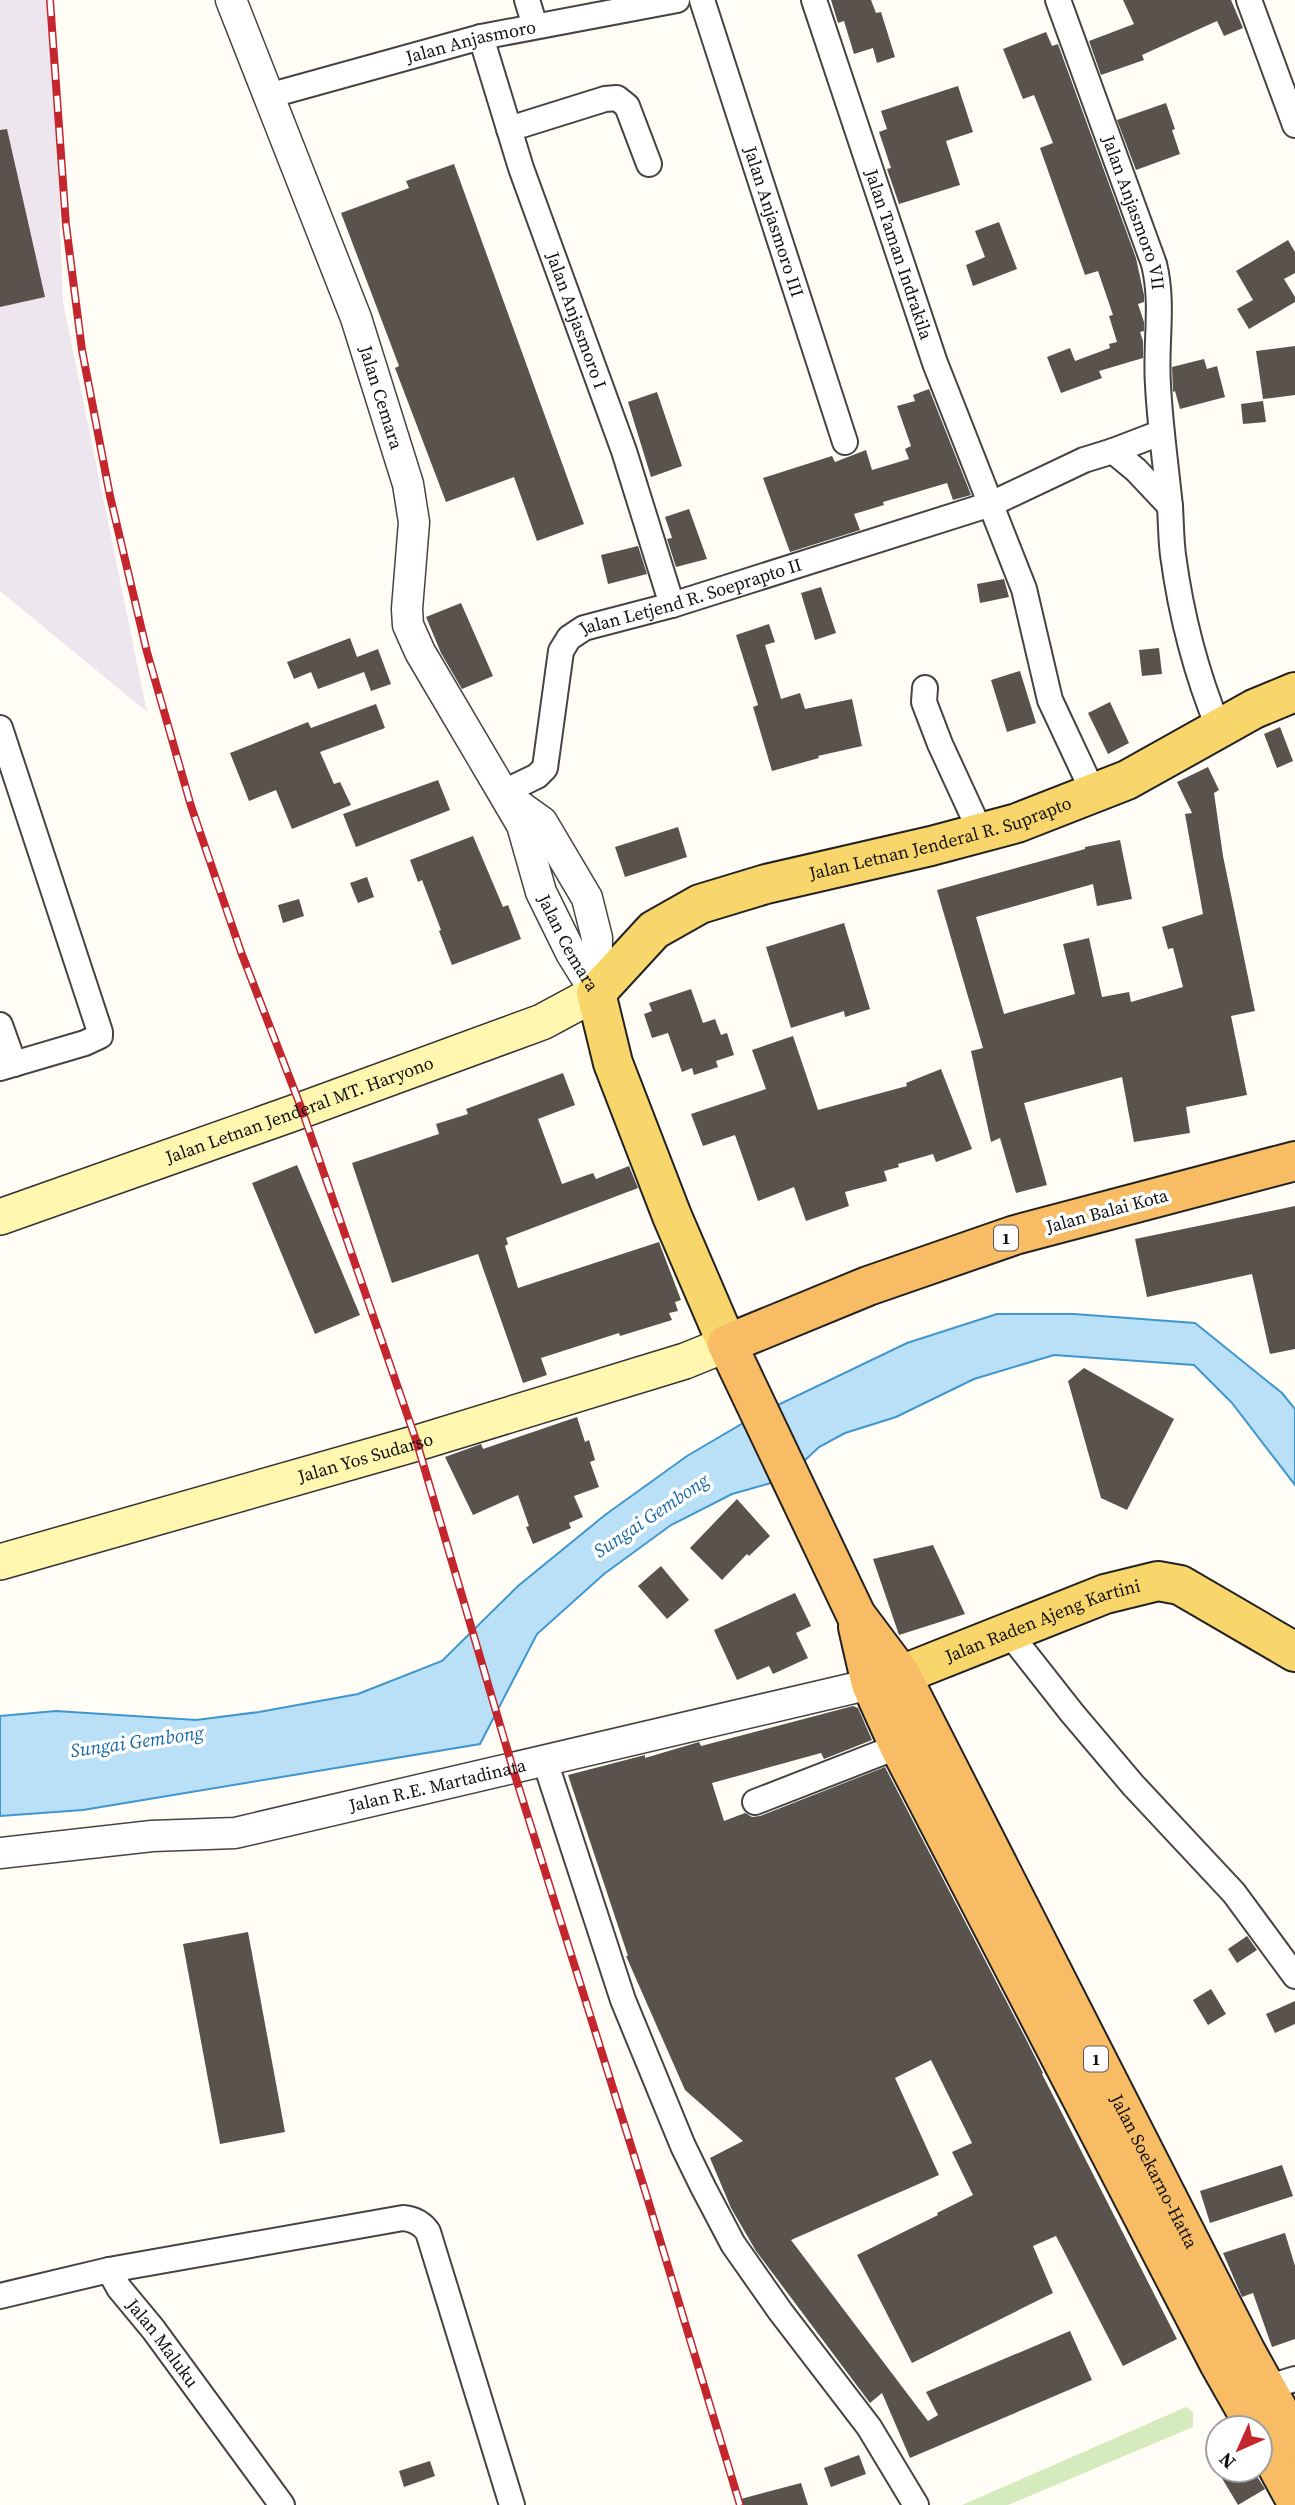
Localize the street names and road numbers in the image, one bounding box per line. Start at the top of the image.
street label: Jalan Anjasmoro [402,14,538,70]
street label: Jalan Anjasmoro VII [1096,131,1171,291]
street label: Jalan Anjasmoro III [738,142,810,300]
street label: Jalan Taman Indrakila [859,165,940,343]
street label: Jalan Anjasmoro I [540,247,613,392]
street label: Jalan Cemara [353,341,410,453]
street label: Jalan Letjend R. Soeprapto II [573,552,805,641]
street label: Jalan Letnan Jenderal R. Suprapto [806,790,1075,886]
street label: Jalan Cemara [532,889,605,997]
street label: Jalan Letnan Jenderal MT. Haryono [161,1050,437,1170]
street label: Jalan Balai Kota [1042,1182,1172,1239]
road number: 1 [994,1226,1018,1250]
street label: Jalan Yos Sudarso [294,1426,436,1489]
street label: Jalan Raden Ajeng Kartini [940,1573,1143,1669]
street label: Jalan R.E. Martadinata [345,1752,529,1818]
road number: 1 [1084,2047,1108,2072]
street label: Jalan Soekarno-Hatta [1104,2089,1205,2253]
street label: Jalan Maluku [120,2292,205,2393]

